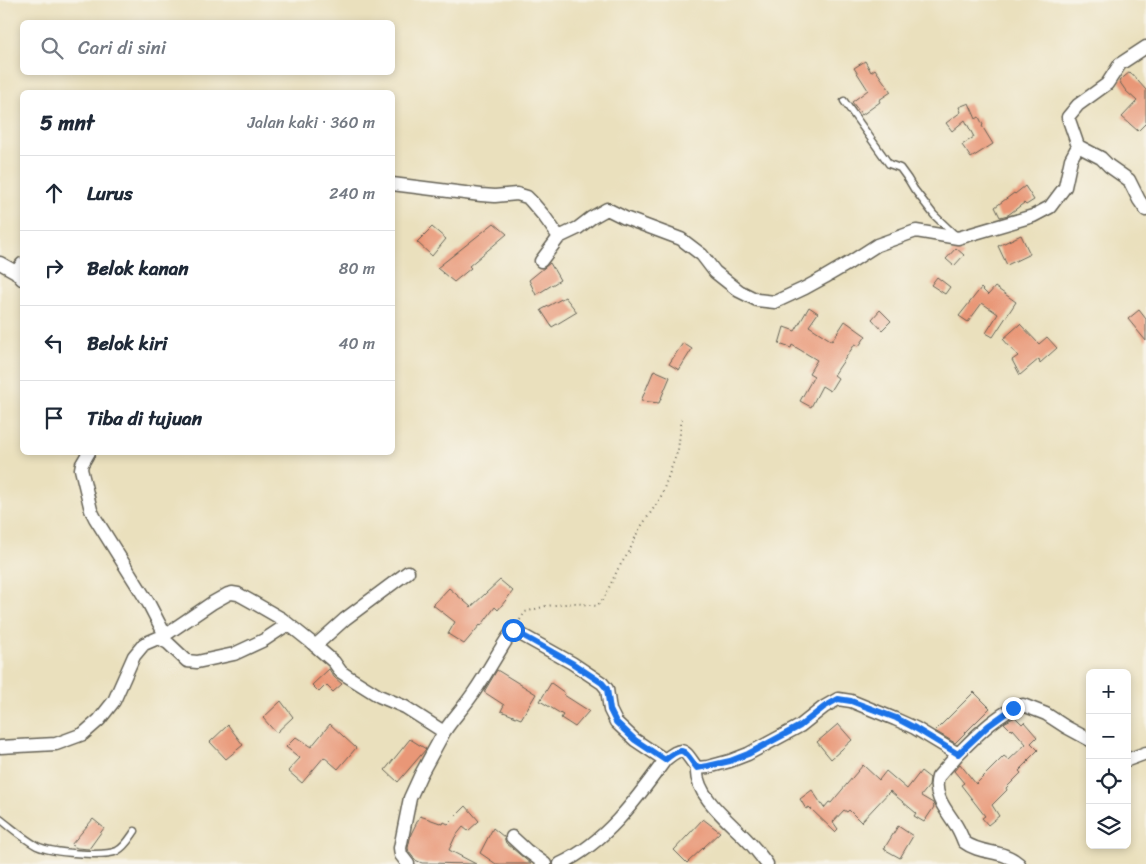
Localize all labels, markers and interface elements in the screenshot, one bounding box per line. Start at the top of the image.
search box [20,20,395,75]
text: Cari di sini [78,31,166,64]
icon: search [38,34,66,62]
text: 5 mnt [40,104,94,142]
text: Jalan kaki · 360 m [248,108,375,137]
text: Lurus [87,177,133,210]
icon: ahead [40,179,68,207]
text: 240 m [329,179,375,208]
text: Belok kanan [87,252,189,285]
icon: right [40,254,68,282]
text: 80 m [339,254,375,283]
text: Belok kiri [87,327,167,360]
icon: left [40,329,68,357]
text: 40 m [338,329,375,358]
text: Tiba di tujuan [87,402,202,435]
icon: arrive [40,404,68,432]
route start [502,619,525,642]
map controls [1086,669,1131,849]
button: + [1086,669,1131,714]
route end [1002,697,1025,720]
button: − [1086,714,1131,759]
button: locate [1086,759,1131,804]
button: layers [1086,804,1131,849]

